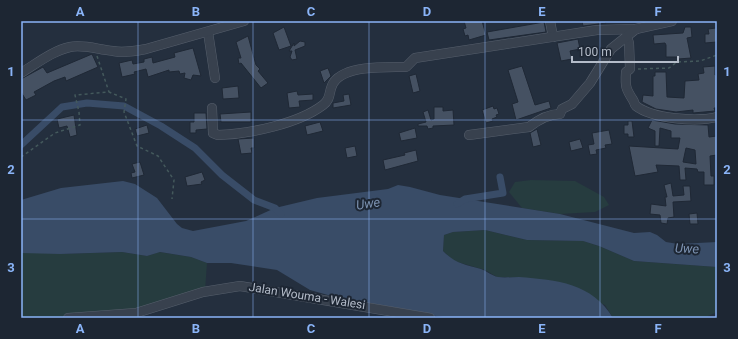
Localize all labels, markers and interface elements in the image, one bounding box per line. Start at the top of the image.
text: A [76,4,85,19]
text: B [192,4,200,19]
text: C [307,4,316,19]
text: D [423,4,431,19]
text: E [538,4,546,19]
text: F [654,4,662,19]
scale bar [572,38,678,64]
text: 100 m [578,45,612,59]
text: 1 [7,64,15,79]
text: 1 [723,64,731,79]
text: 2 [7,162,15,177]
text: 2 [723,162,731,177]
water label: Uwe [355,194,381,213]
water label: Uwe [675,241,700,256]
text: 3 [7,260,15,275]
text: 3 [723,260,731,275]
street label: Jalan Wouma - Walesi [248,280,366,312]
text: A [76,321,85,336]
text: B [192,321,200,336]
text: C [307,321,316,336]
text: D [423,321,431,336]
text: E [538,321,546,336]
text: F [654,321,662,336]

